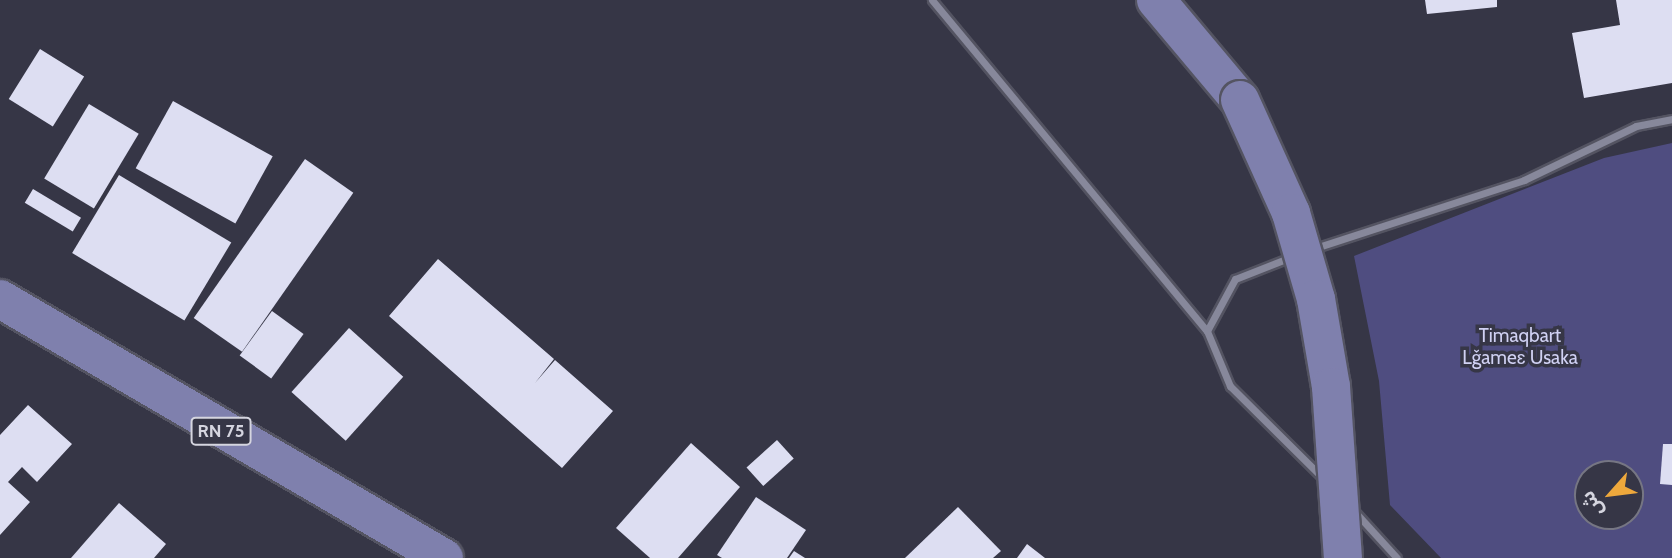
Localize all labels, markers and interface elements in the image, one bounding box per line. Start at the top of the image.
park label: Timaqbart Lǧameɛ Usaka [1462,325,1578,369]
road number: RN 75 [190,416,252,446]
north arrow [1574,460,1644,530]
text: ش [1576,487,1608,521]

